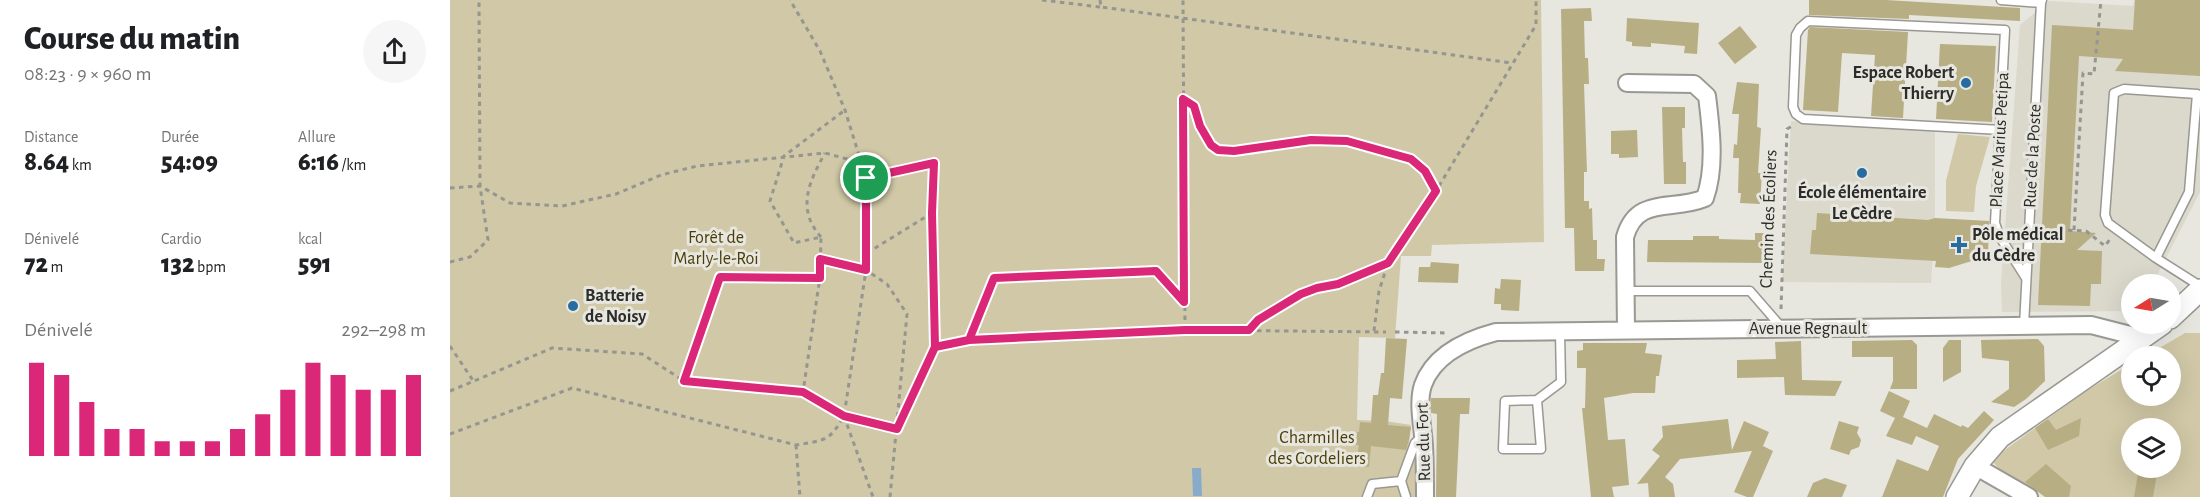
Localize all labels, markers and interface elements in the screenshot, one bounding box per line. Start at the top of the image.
button: share [363,20,426,83]
text: Course du matin [24,23,240,56]
text: 08:23 · 9 × 960 m [24,64,151,84]
place label: Espace Robert Thierry [1853,64,1955,103]
street label: Place Marius Petipa [1987,72,2013,208]
marker: Espace Robert Thierry [1959,76,1973,90]
street label: Rue de la Poste [2021,103,2045,209]
text: Distance [24,129,78,145]
text: Durée [161,129,199,145]
text: Allure [298,129,336,145]
text: 8.64 [24,149,69,175]
text: 54:09 [161,149,218,175]
text: 6:16 [298,149,339,175]
street label: Chemin des Écoliers [1755,149,1780,289]
pin [840,152,891,203]
text: km [69,157,92,173]
text: /km [339,157,366,173]
icon: arrive [849,161,882,194]
marker: École élémentaire Le Cèdre [1855,166,1869,180]
place label: École élémentaire Le Cèdre [1797,181,1927,223]
place label: Pôle médical du Cèdre [1972,226,2064,265]
park label: Forêt de Marly-le-Roi [673,229,759,268]
text: Dénivelé [24,231,79,247]
text: Cardio [161,231,202,247]
text: kcal [298,231,322,247]
marker: Pôle médical du Cèdre [1950,236,1968,254]
text: 72 [24,251,48,277]
text: 132 [161,251,194,277]
text: 591 [298,251,332,277]
text: m [48,259,63,275]
text: bpm [194,259,226,275]
north arrow [2121,274,2181,334]
map controls [2121,274,2181,478]
place label: Batterie de Noisy [585,287,647,326]
marker: Batterie de Noisy [566,299,580,313]
text: Dénivelé [24,320,93,340]
text: 292–298 m [342,320,426,340]
street label: Avenue Regnault [1749,320,1868,338]
button: locate [2121,346,2181,406]
street label: Rue du Fort [1414,402,1434,482]
button: layers [2121,418,2181,478]
park label: Charmilles des Cordeliers [1268,429,1366,468]

